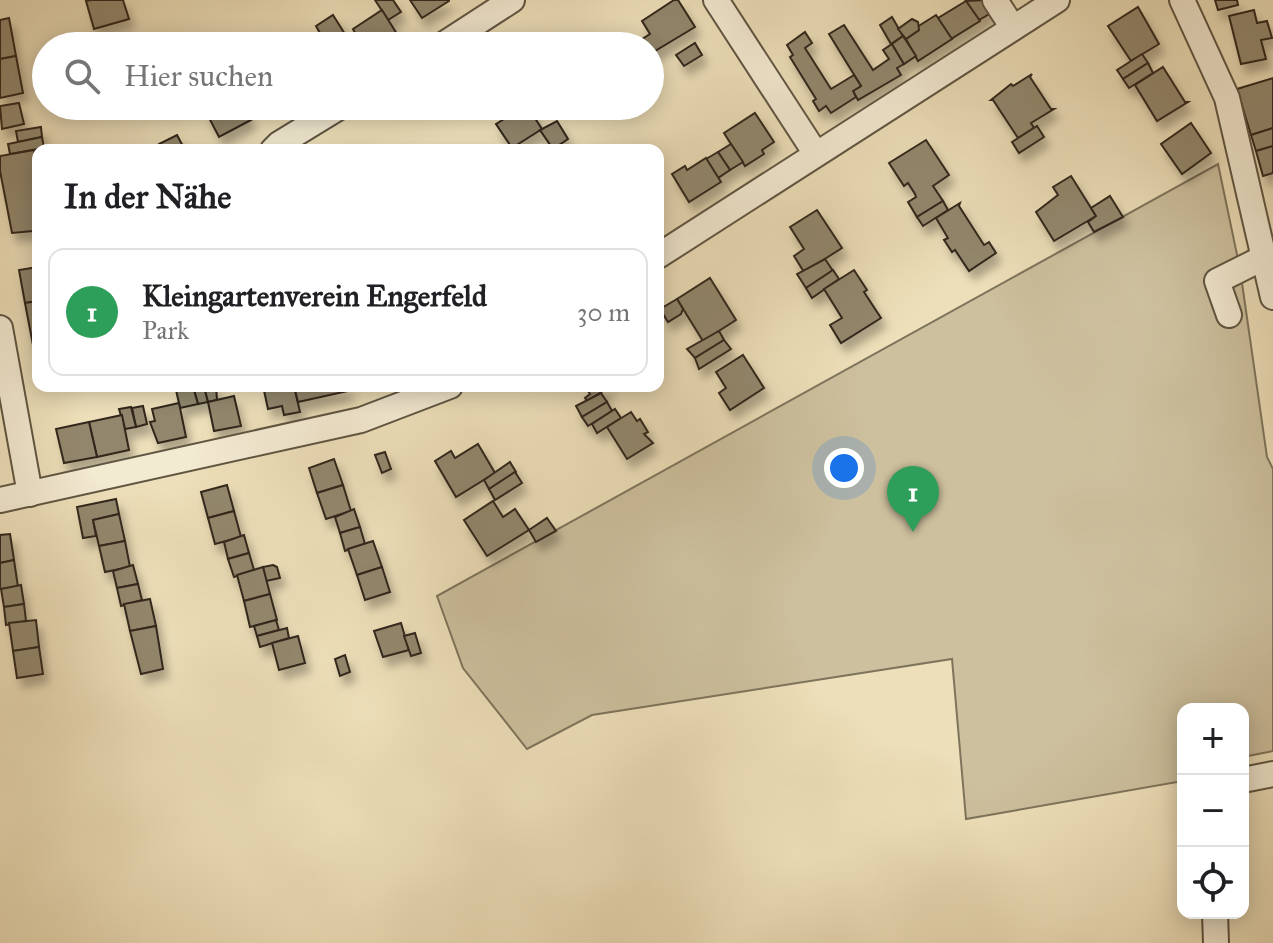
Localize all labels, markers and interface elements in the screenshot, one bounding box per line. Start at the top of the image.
search box [32,32,664,120]
icon: search [60,54,104,98]
text: Hier suchen [124,58,273,94]
text: In der Nähe [64,176,231,217]
text: Kleingartenverein Engerfeld [142,278,487,314]
text: 1 [87,296,97,328]
text: 30 m [577,296,630,328]
text: Park [142,314,189,346]
your location [824,448,864,488]
pin: 1 [887,466,939,532]
map controls [1177,703,1249,919]
button: + [1177,703,1249,775]
button: − [1177,775,1249,847]
button: locate [1177,847,1249,919]

